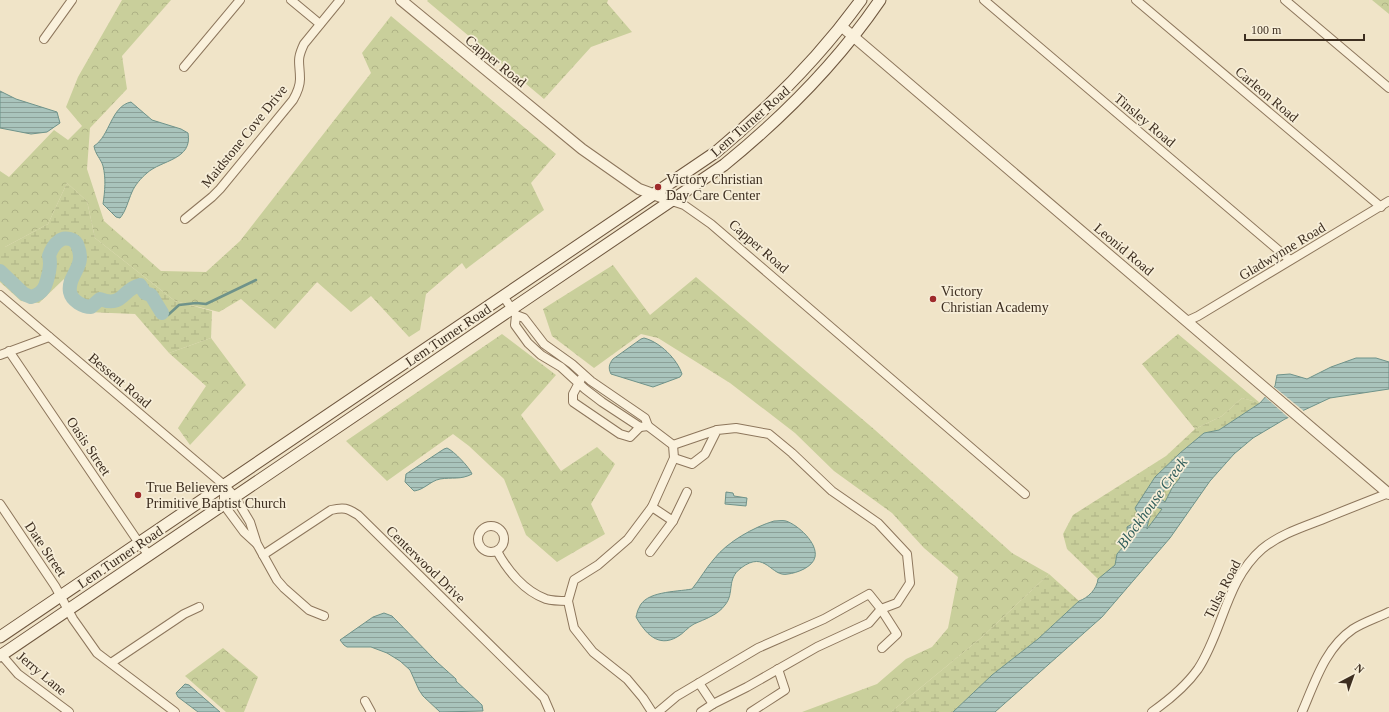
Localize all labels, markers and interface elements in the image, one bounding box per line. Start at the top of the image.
scale bar [1245,16,1364,42]
text: 100 m [1251,23,1282,37]
street label: Capper Road [462,32,529,90]
street label: Carleon Road [1232,64,1301,125]
street label: Maidstone Cove Drive [198,82,290,191]
street label: Lem Turner Road [708,83,793,160]
street label: Tinsley Road [1111,91,1178,150]
place label: Victory Christian Day Care Center [666,172,763,203]
marker: Victory Christian Day Care Center [653,182,663,192]
street label: Capper Road [726,217,791,276]
street label: Leonid Road [1091,220,1156,278]
street label: Gladwynne Road [1237,220,1328,283]
place label: Victory Christian Academy [941,284,1049,315]
marker: Victory Christian Academy [928,294,938,304]
street label: Lem Turner Road [403,301,494,369]
street label: Bessent Road [86,350,154,411]
street label: Oasis Street [64,414,114,478]
water label: Blockhouse Creek [1114,454,1190,551]
place label: True Believers Primitive Baptist Church [146,480,286,511]
marker: True Believers Primitive Baptist Church [133,490,143,500]
street label: Date Street [22,519,69,580]
street label: Lem Turner Road [75,523,166,591]
street label: Centerwood Drive [383,523,468,606]
street label: Tulsa Road [1201,557,1244,621]
street label: Jerry Lane [14,649,69,698]
north arrow [1333,656,1373,696]
text: N [1353,661,1367,676]

